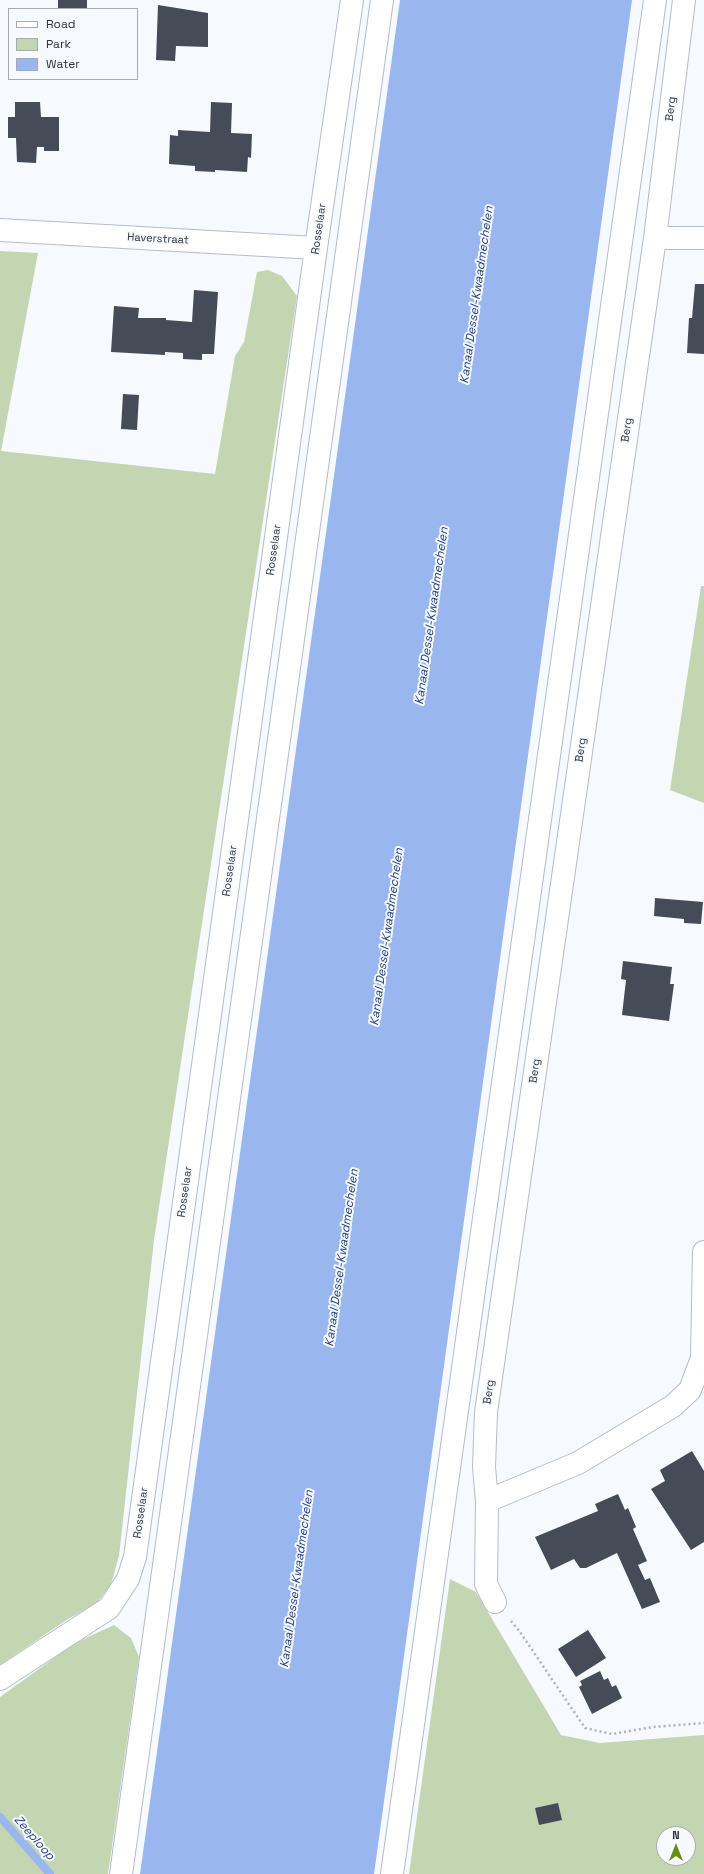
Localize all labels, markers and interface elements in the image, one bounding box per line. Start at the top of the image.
legend [8,8,138,80]
text: Road [46,16,75,32]
text: Park [46,36,71,52]
text: Water [46,56,80,72]
street label: Berg [663,96,679,122]
street label: Rosselaar [309,203,329,255]
water label: Kanaal Dessel-Kwaadmechelen [457,205,497,385]
street label: Haverstraat [127,231,189,247]
street label: Berg [619,417,635,443]
street label: Rosselaar [264,524,284,576]
water label: Kanaal Dessel-Kwaadmechelen [412,526,452,706]
street label: Berg [573,737,589,763]
street label: Rosselaar [220,845,240,897]
water label: Kanaal Dessel-Kwaadmechelen [367,847,407,1027]
street label: Berg [527,1058,543,1084]
street label: Rosselaar [175,1166,195,1218]
water label: Kanaal Dessel-Kwaadmechelen [322,1168,362,1348]
street label: Berg [481,1379,497,1405]
street label: Rosselaar [131,1487,151,1539]
water label: Kanaal Dessel-Kwaadmechelen [277,1489,317,1669]
water label: Zeeploop [11,1813,57,1863]
north arrow [656,1826,696,1866]
text: N [672,1828,680,1842]

